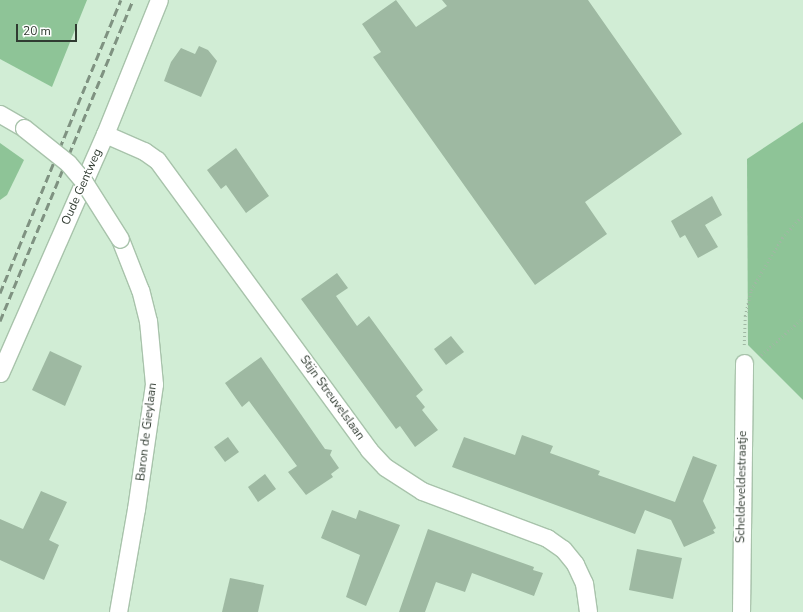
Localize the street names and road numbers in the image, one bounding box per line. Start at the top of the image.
street label: Oude Gentweg [59,147,105,227]
street label: Stijn Streuvelslaan [297,353,367,443]
street label: Baron de Gieylaan [134,382,160,482]
street label: Scheldeveldestraatje [734,431,750,543]

